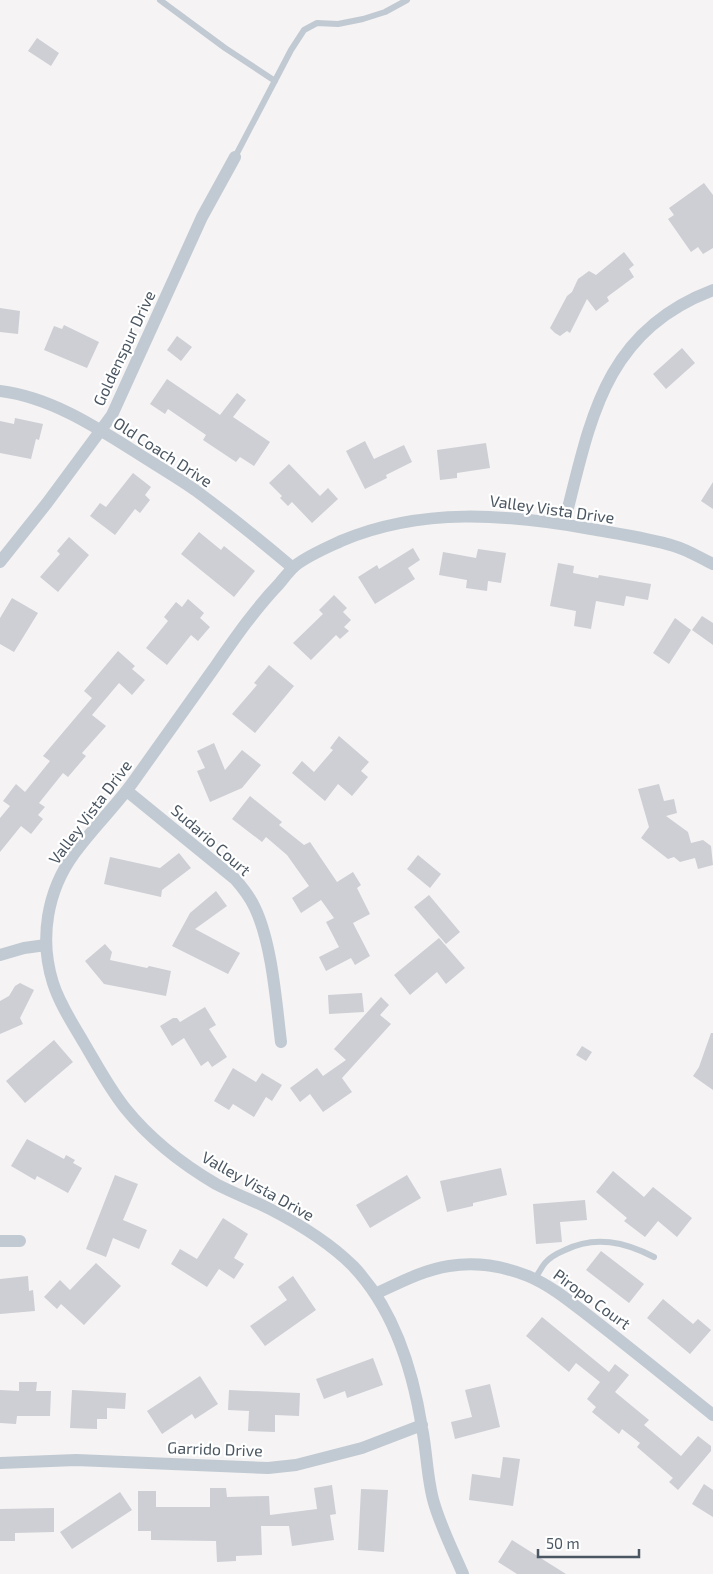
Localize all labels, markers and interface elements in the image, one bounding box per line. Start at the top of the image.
street label: Goldenspur Drive [89,287,159,408]
street label: Old Coach Drive [110,413,216,491]
street label: Valley Vista Drive [489,490,616,527]
street label: Valley Vista Drive [44,756,135,868]
street label: Sudario Court [168,800,255,879]
street label: Valley Vista Drive [199,1147,318,1224]
street label: Piropo Court [550,1264,634,1333]
street label: Garrido Drive [167,1437,263,1460]
scale bar [538,1526,639,1558]
text: 50 m [546,1534,580,1552]

